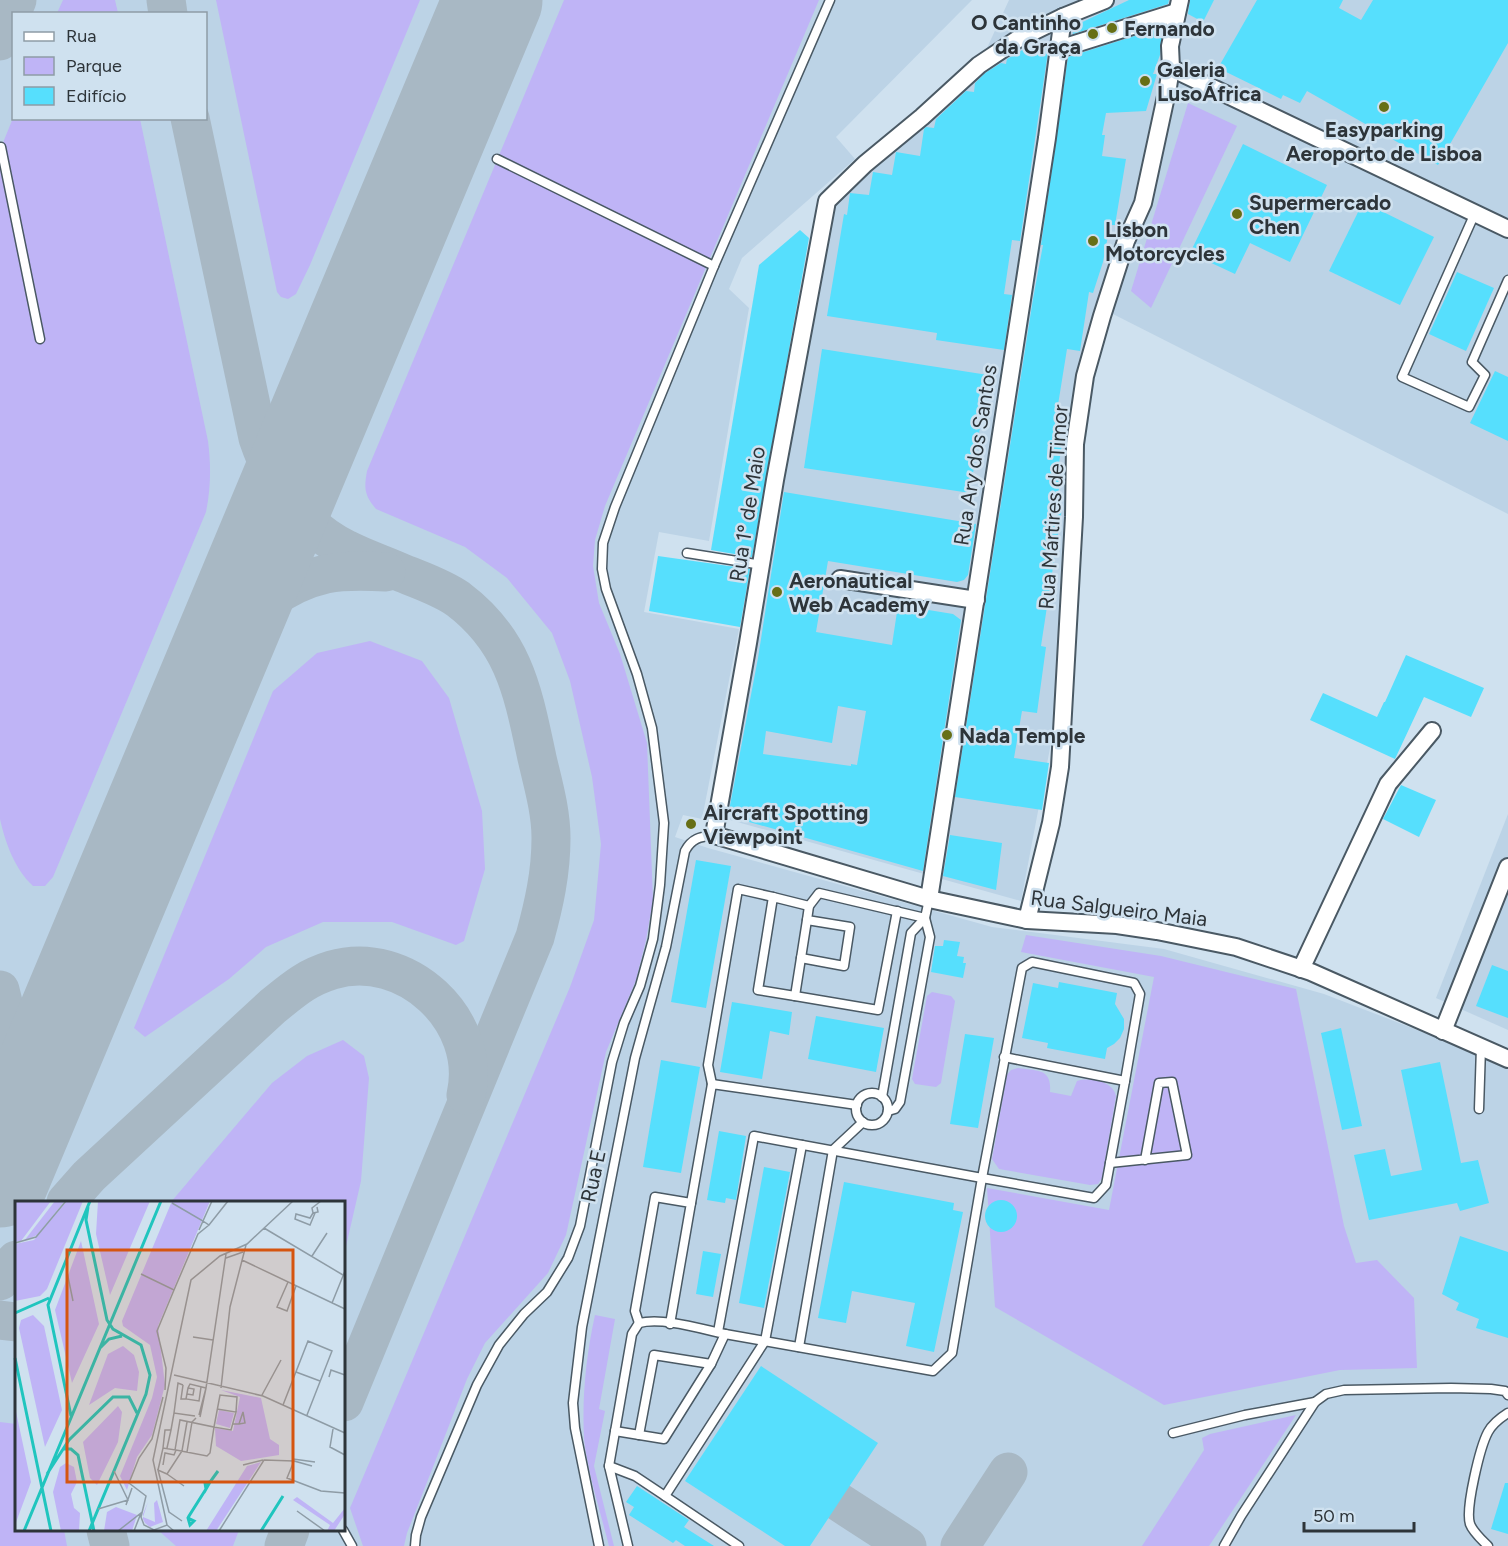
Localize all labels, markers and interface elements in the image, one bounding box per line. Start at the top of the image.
place label: O Cantinho da Graça [971,10,1081,59]
legend [12,12,207,120]
place label: Fernando [1124,16,1215,41]
marker: Fernando [1105,21,1119,35]
text: Rua [66,25,97,47]
marker: O Cantinho da Graça [1086,27,1100,41]
text: Parque [66,55,122,77]
place label: Galeria LusoÁfrica [1157,57,1262,106]
marker: Galeria LusoÁfrica [1138,74,1152,88]
text: Edifício [66,85,127,107]
marker: Easyparking Aeroporto de Lisboa [1377,100,1391,114]
place label: Easyparking Aeroporto de Lisboa [1286,117,1482,166]
place label: Supermercado Chen [1249,190,1391,239]
marker: Supermercado Chen [1230,207,1244,221]
place label: Lisbon Motorcycles [1105,217,1225,266]
marker: Lisbon Motorcycles [1086,234,1100,248]
street label: Rua Ary dos Santos [948,363,1002,547]
street label: Rua Mártires de Timor [1033,404,1073,610]
street label: Rua 1º de Maio [724,444,770,584]
place label: Aeronautical Web Academy [789,568,931,617]
marker: Aeronautical Web Academy [770,585,784,599]
place label: Nada Temple [959,723,1086,748]
marker: Nada Temple [940,728,954,742]
place label: Aircraft Spotting Viewpoint [703,800,868,849]
marker: Aircraft Spotting Viewpoint [684,817,698,831]
street label: Rua Salgueiro Maia [1029,885,1209,931]
street label: Rua E [575,1147,611,1205]
inset map [15,1201,345,1531]
scale bar [1304,1495,1414,1533]
text: 50 m [1313,1505,1355,1527]

